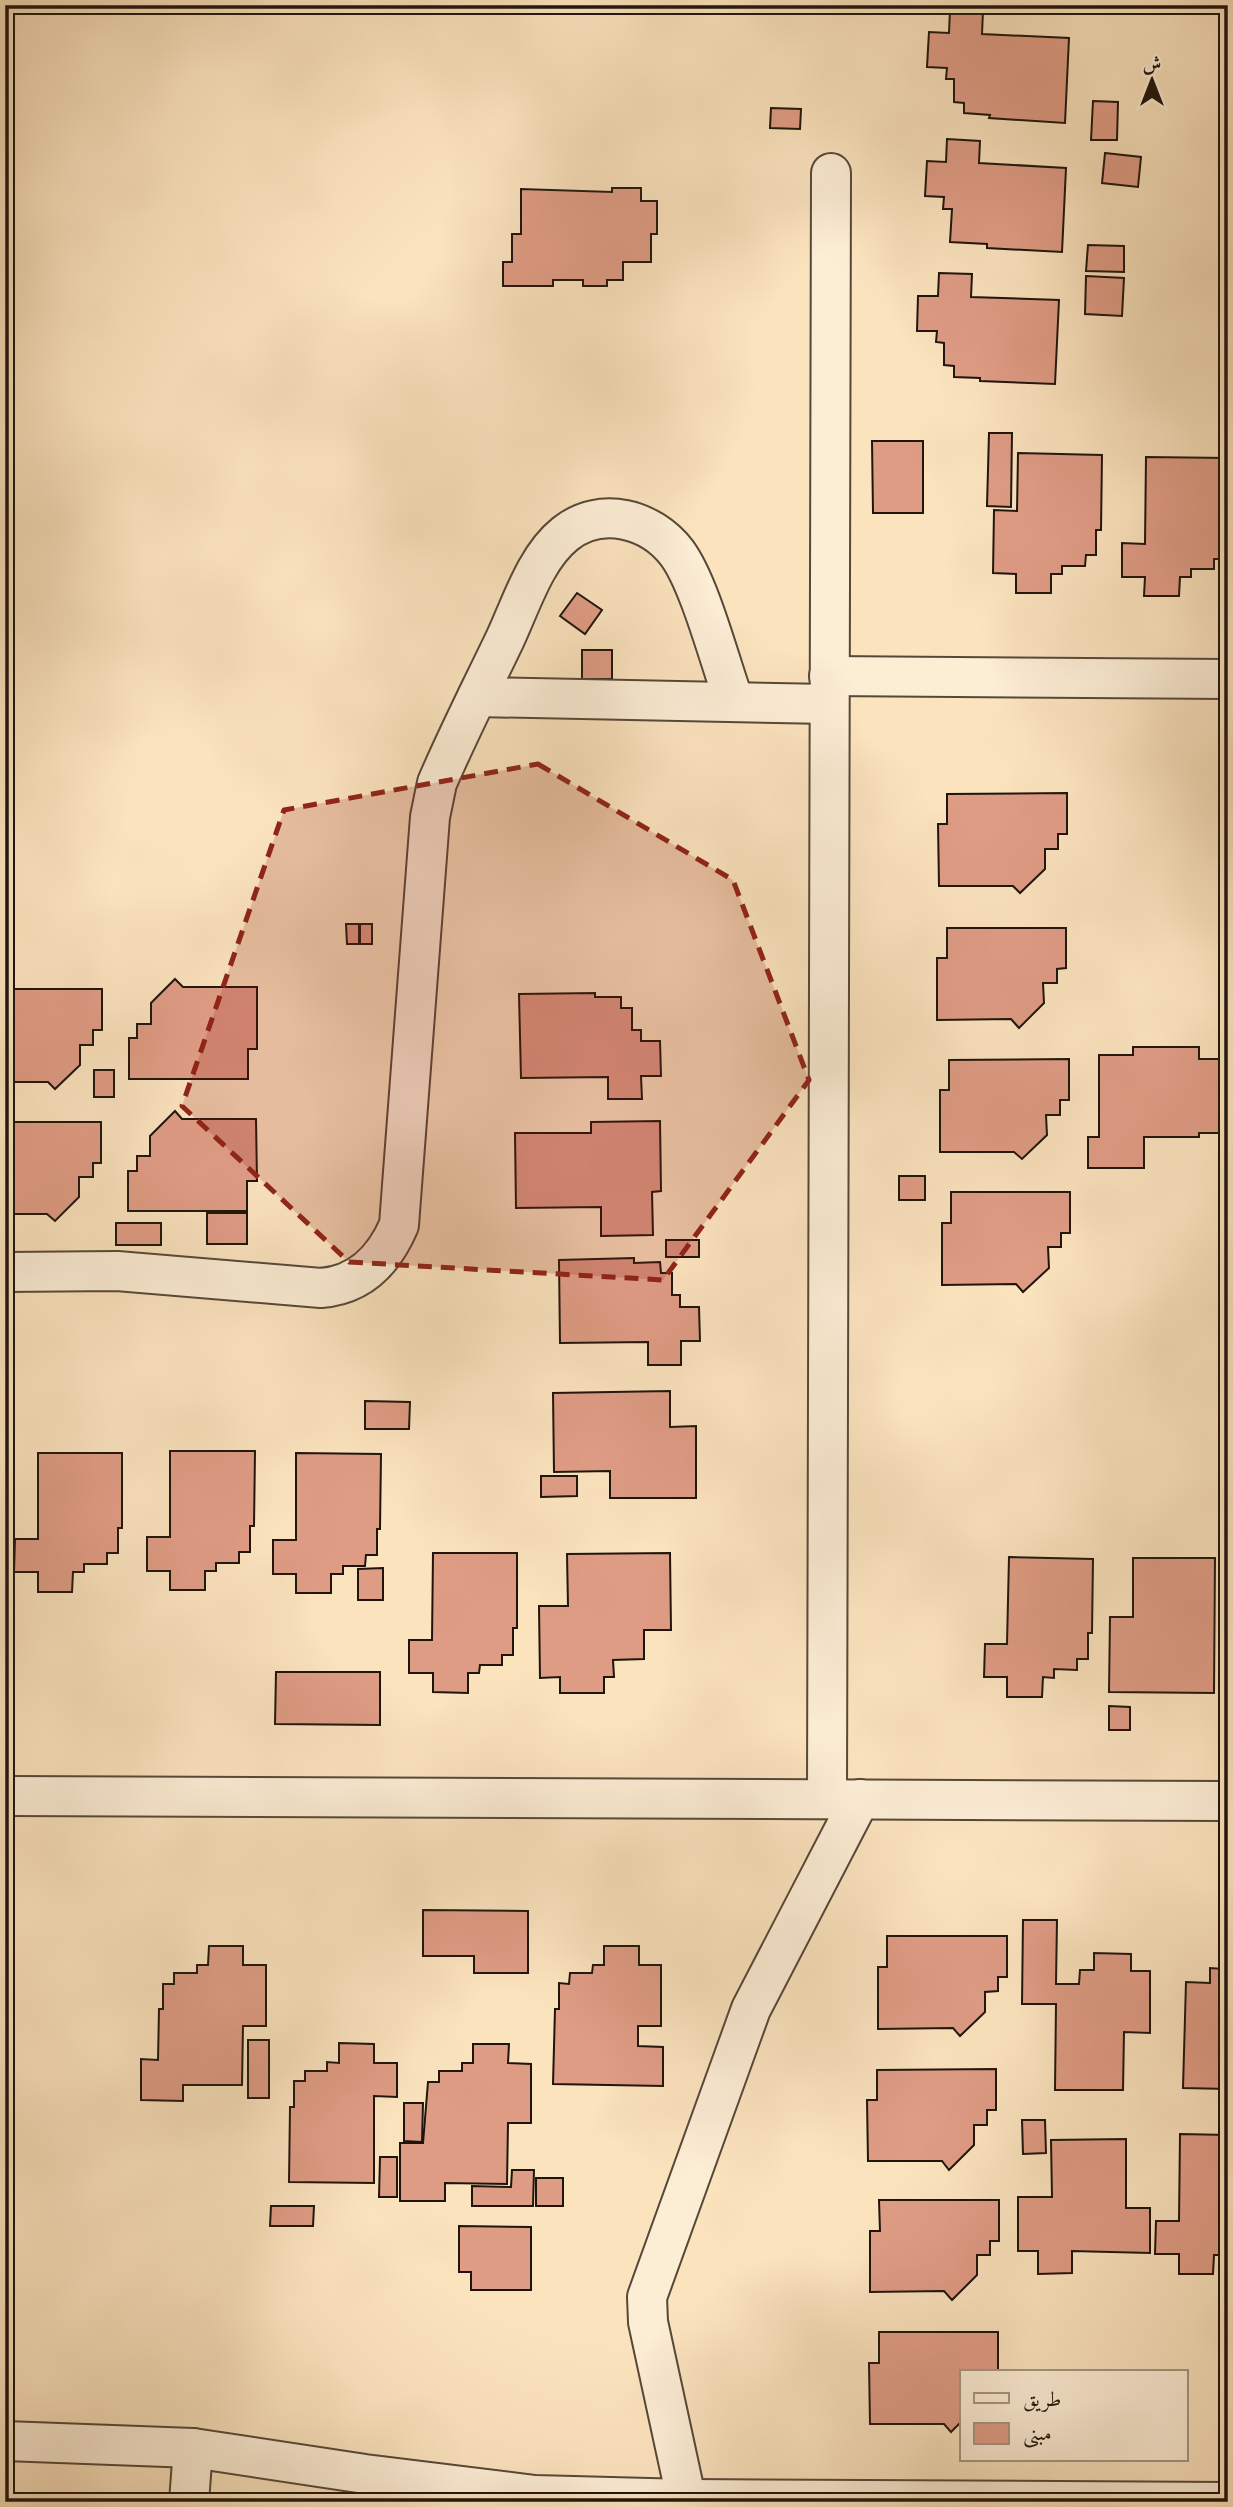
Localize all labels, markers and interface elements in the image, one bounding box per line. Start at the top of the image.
north arrow [1118,46,1188,116]
text: ش [1143,53,1161,77]
legend [960,2370,1188,2462]
text: طريق [1023,2387,1061,2414]
text: مبنى [1023,2421,1052,2448]

